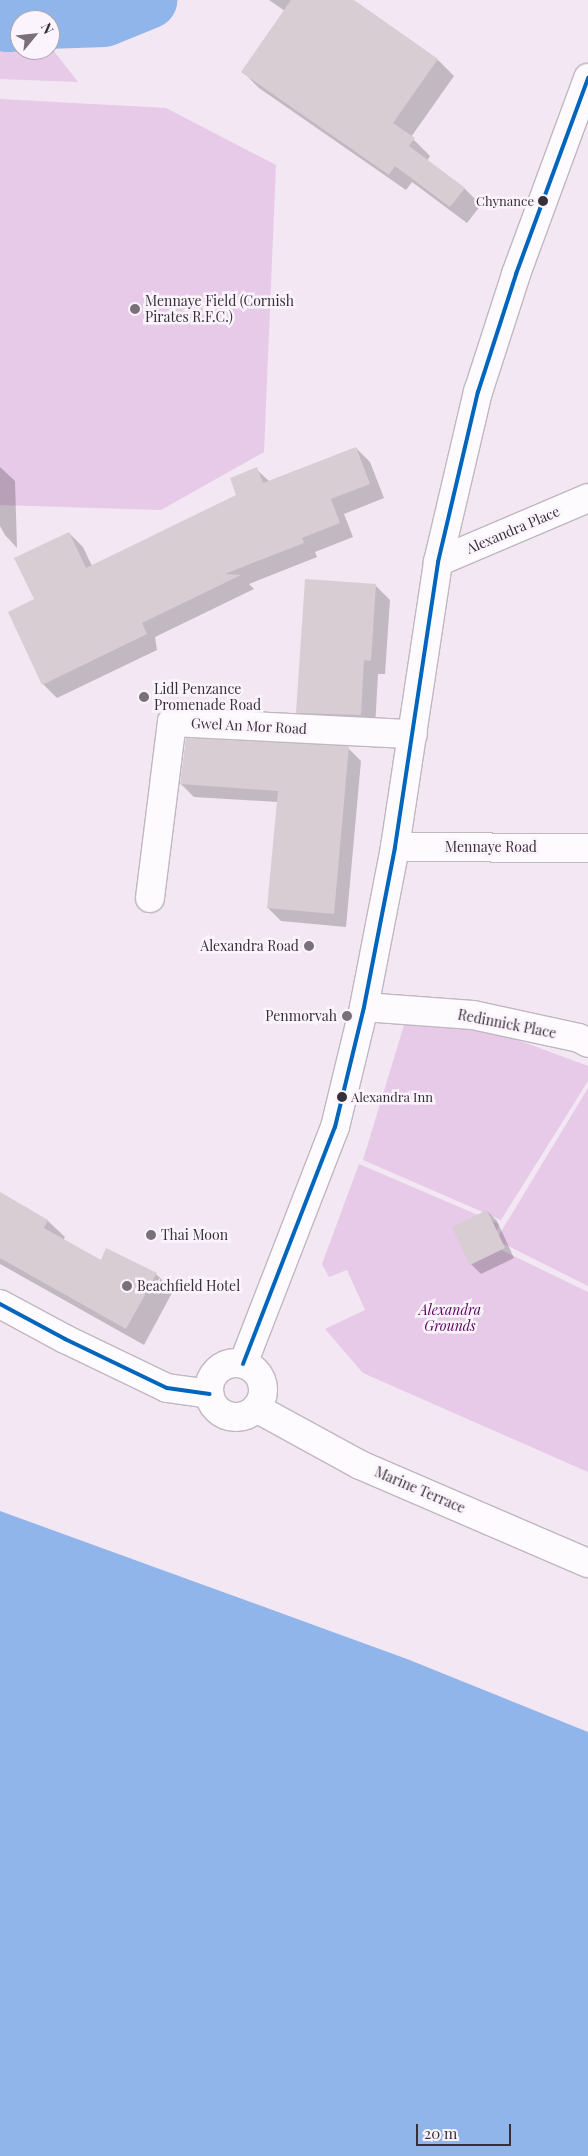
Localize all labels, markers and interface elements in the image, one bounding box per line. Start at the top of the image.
north arrow [10,10,60,60]
text: N [37,19,59,37]
place label: Chynance [476,193,534,209]
marker: Chynance [538,196,548,206]
place label: Mennaye Field (Cornish Pirates R.F.C.) [145,293,294,326]
marker: Mennaye Field (Cornish Pirates R.F.C.) [129,303,141,315]
street label: Alexandra Place [464,503,562,557]
place label: Lidl Penzance Promenade Road [154,681,261,714]
marker: Lidl Penzance Promenade Road [138,691,150,703]
street label: Gwel An Mor Road [190,715,308,737]
street label: Mennaye Road [445,839,537,855]
place label: Alexandra Road [200,938,299,954]
marker: Alexandra Road [303,940,315,952]
street label: Redinnick Place [456,1006,558,1042]
place label: Penmorvah [265,1008,337,1024]
marker: Penmorvah [341,1010,353,1022]
place label: Alexandra Inn [351,1089,433,1105]
marker: Alexandra Inn [337,1092,347,1102]
place label: Thai Moon [161,1227,228,1243]
marker: Thai Moon [145,1229,157,1241]
place label: Beachfield Hotel [137,1278,240,1294]
marker: Beachfield Hotel [121,1280,133,1292]
park label: Alexandra Grounds [419,1302,481,1334]
street label: Marine Terrace [372,1463,468,1517]
scale bar [418,2114,513,2146]
text: 20 m [424,2123,457,2143]

